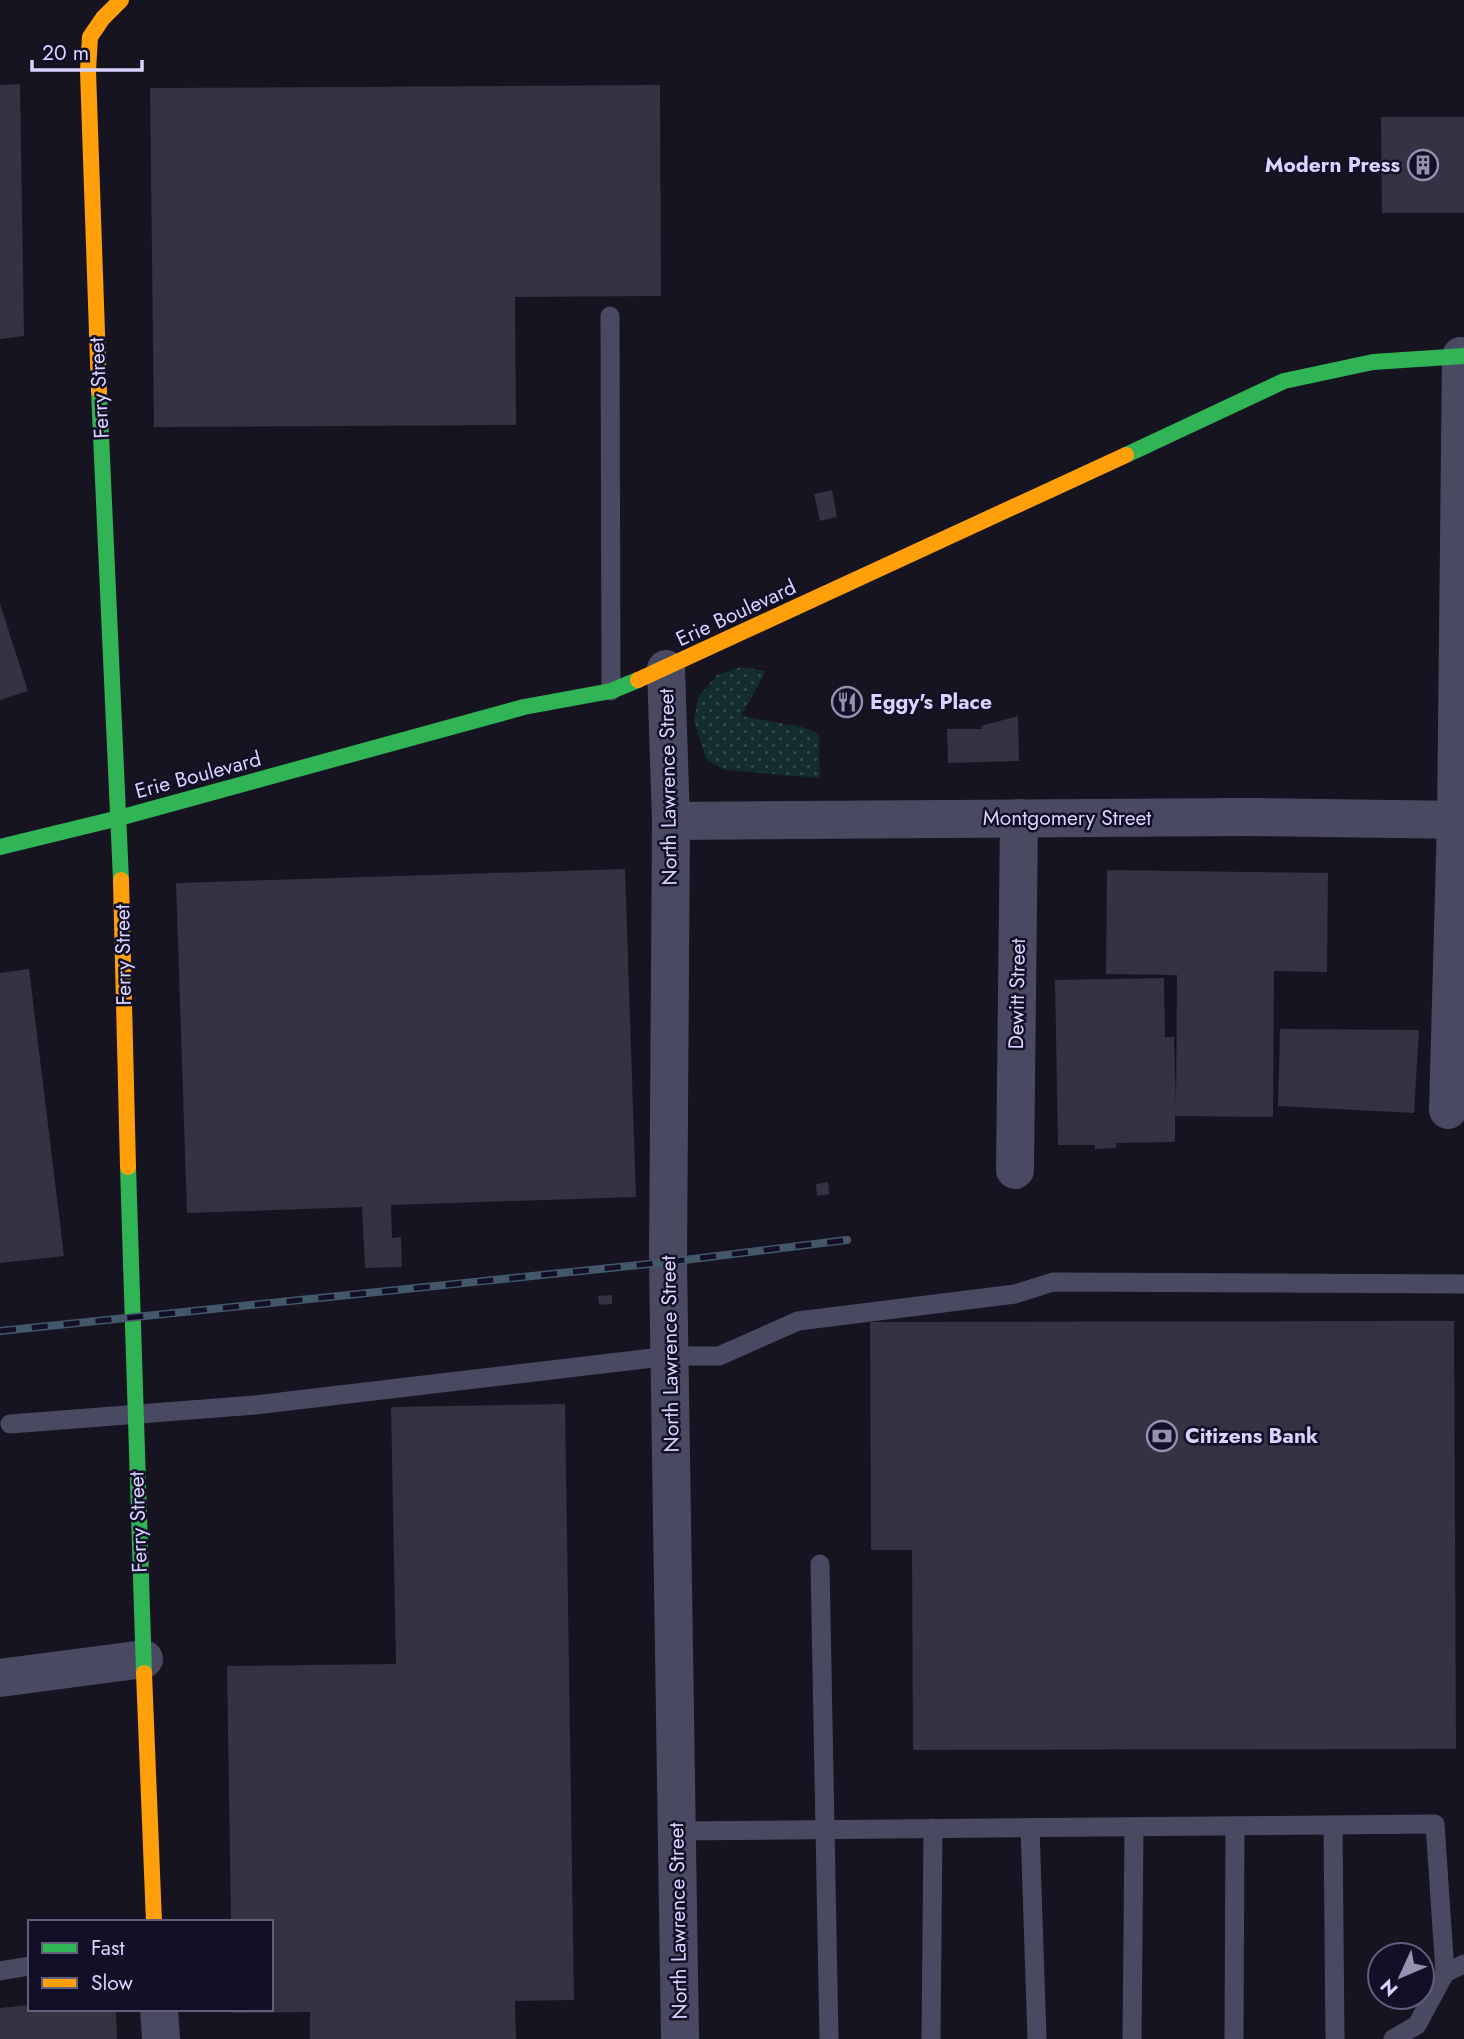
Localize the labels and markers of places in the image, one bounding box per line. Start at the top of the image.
building icon: Modern Press [1406,148,1440,182]
place label: Modern Press [1265,150,1400,180]
restaurant icon: Eggy's Place [830,685,864,719]
place label: Eggy's Place [870,687,992,717]
bank icon: Citizens Bank [1145,1419,1179,1453]
place label: Citizens Bank [1185,1421,1318,1451]

